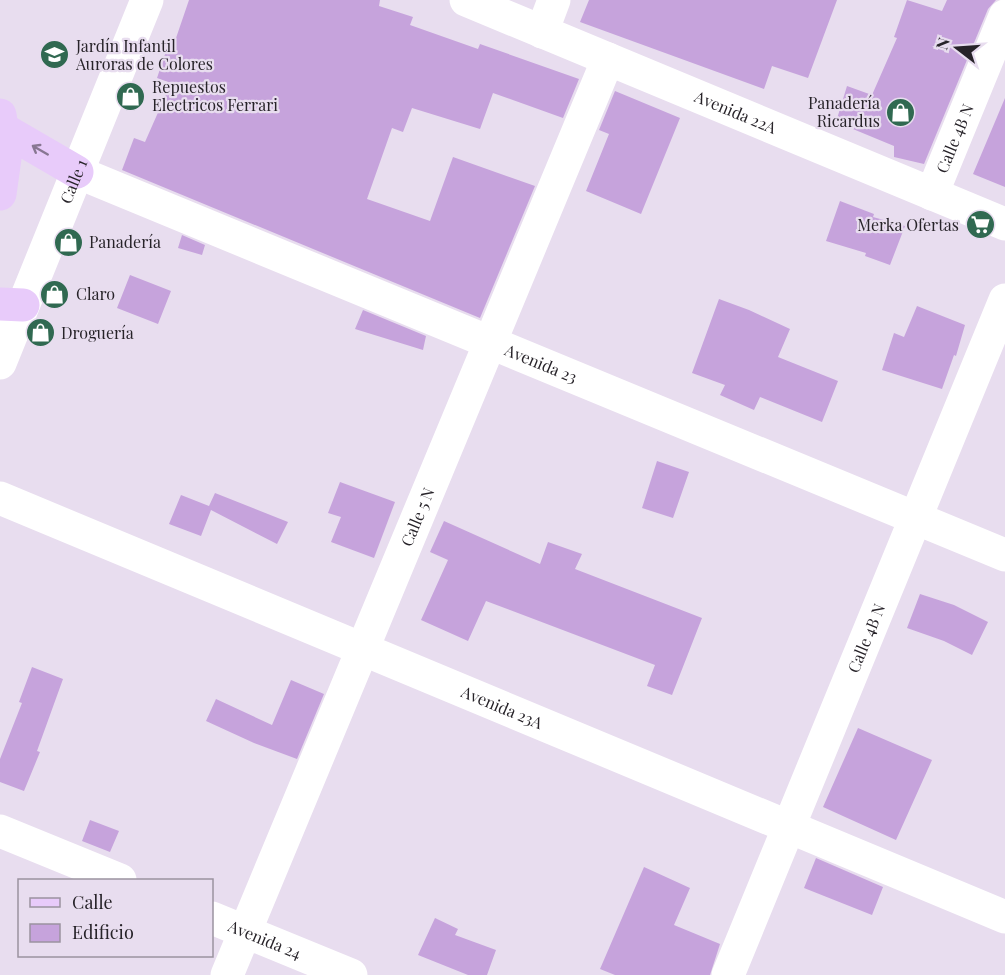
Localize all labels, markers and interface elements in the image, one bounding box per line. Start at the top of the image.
north arrow [927,18,987,78]
text: N [930,34,954,52]
place label: Jardín Infantil Auroras de Colores [75,35,213,74]
school or university icon: Jardín Infantil Auroras de Colores [39,39,71,71]
place label: Repuestos Electricos Ferrari [152,76,278,115]
shop icon: Repuestos Electricos Ferrari [115,80,147,112]
street label: Avenida 22A [691,85,781,138]
place label: Panadería Ricardus [808,92,880,131]
shop icon: Panadería Ricardus [885,96,917,128]
street label: Calle 4B N [931,101,978,176]
one-way arrow [32,144,49,156]
street label: Calle 1 [55,156,91,206]
supermarket icon: Merka Ofertas [964,209,996,241]
place label: Merka Ofertas [857,214,959,235]
shop icon: Panadería [52,226,84,258]
place label: Panadería [89,231,161,252]
shop icon: Claro [39,278,71,310]
place label: Claro [76,283,115,304]
shop icon: Droguería [24,317,56,349]
place label: Droguería [61,322,134,343]
street label: Avenida 23 [501,338,580,387]
street label: Calle 5 N [395,484,439,549]
street label: Calle 4B N [842,600,889,676]
street label: Avenida 23A [458,680,547,734]
legend [18,879,213,957]
text: Calle [72,890,113,914]
street label: Avenida 24 [224,915,305,963]
text: Edificio [72,920,134,944]

